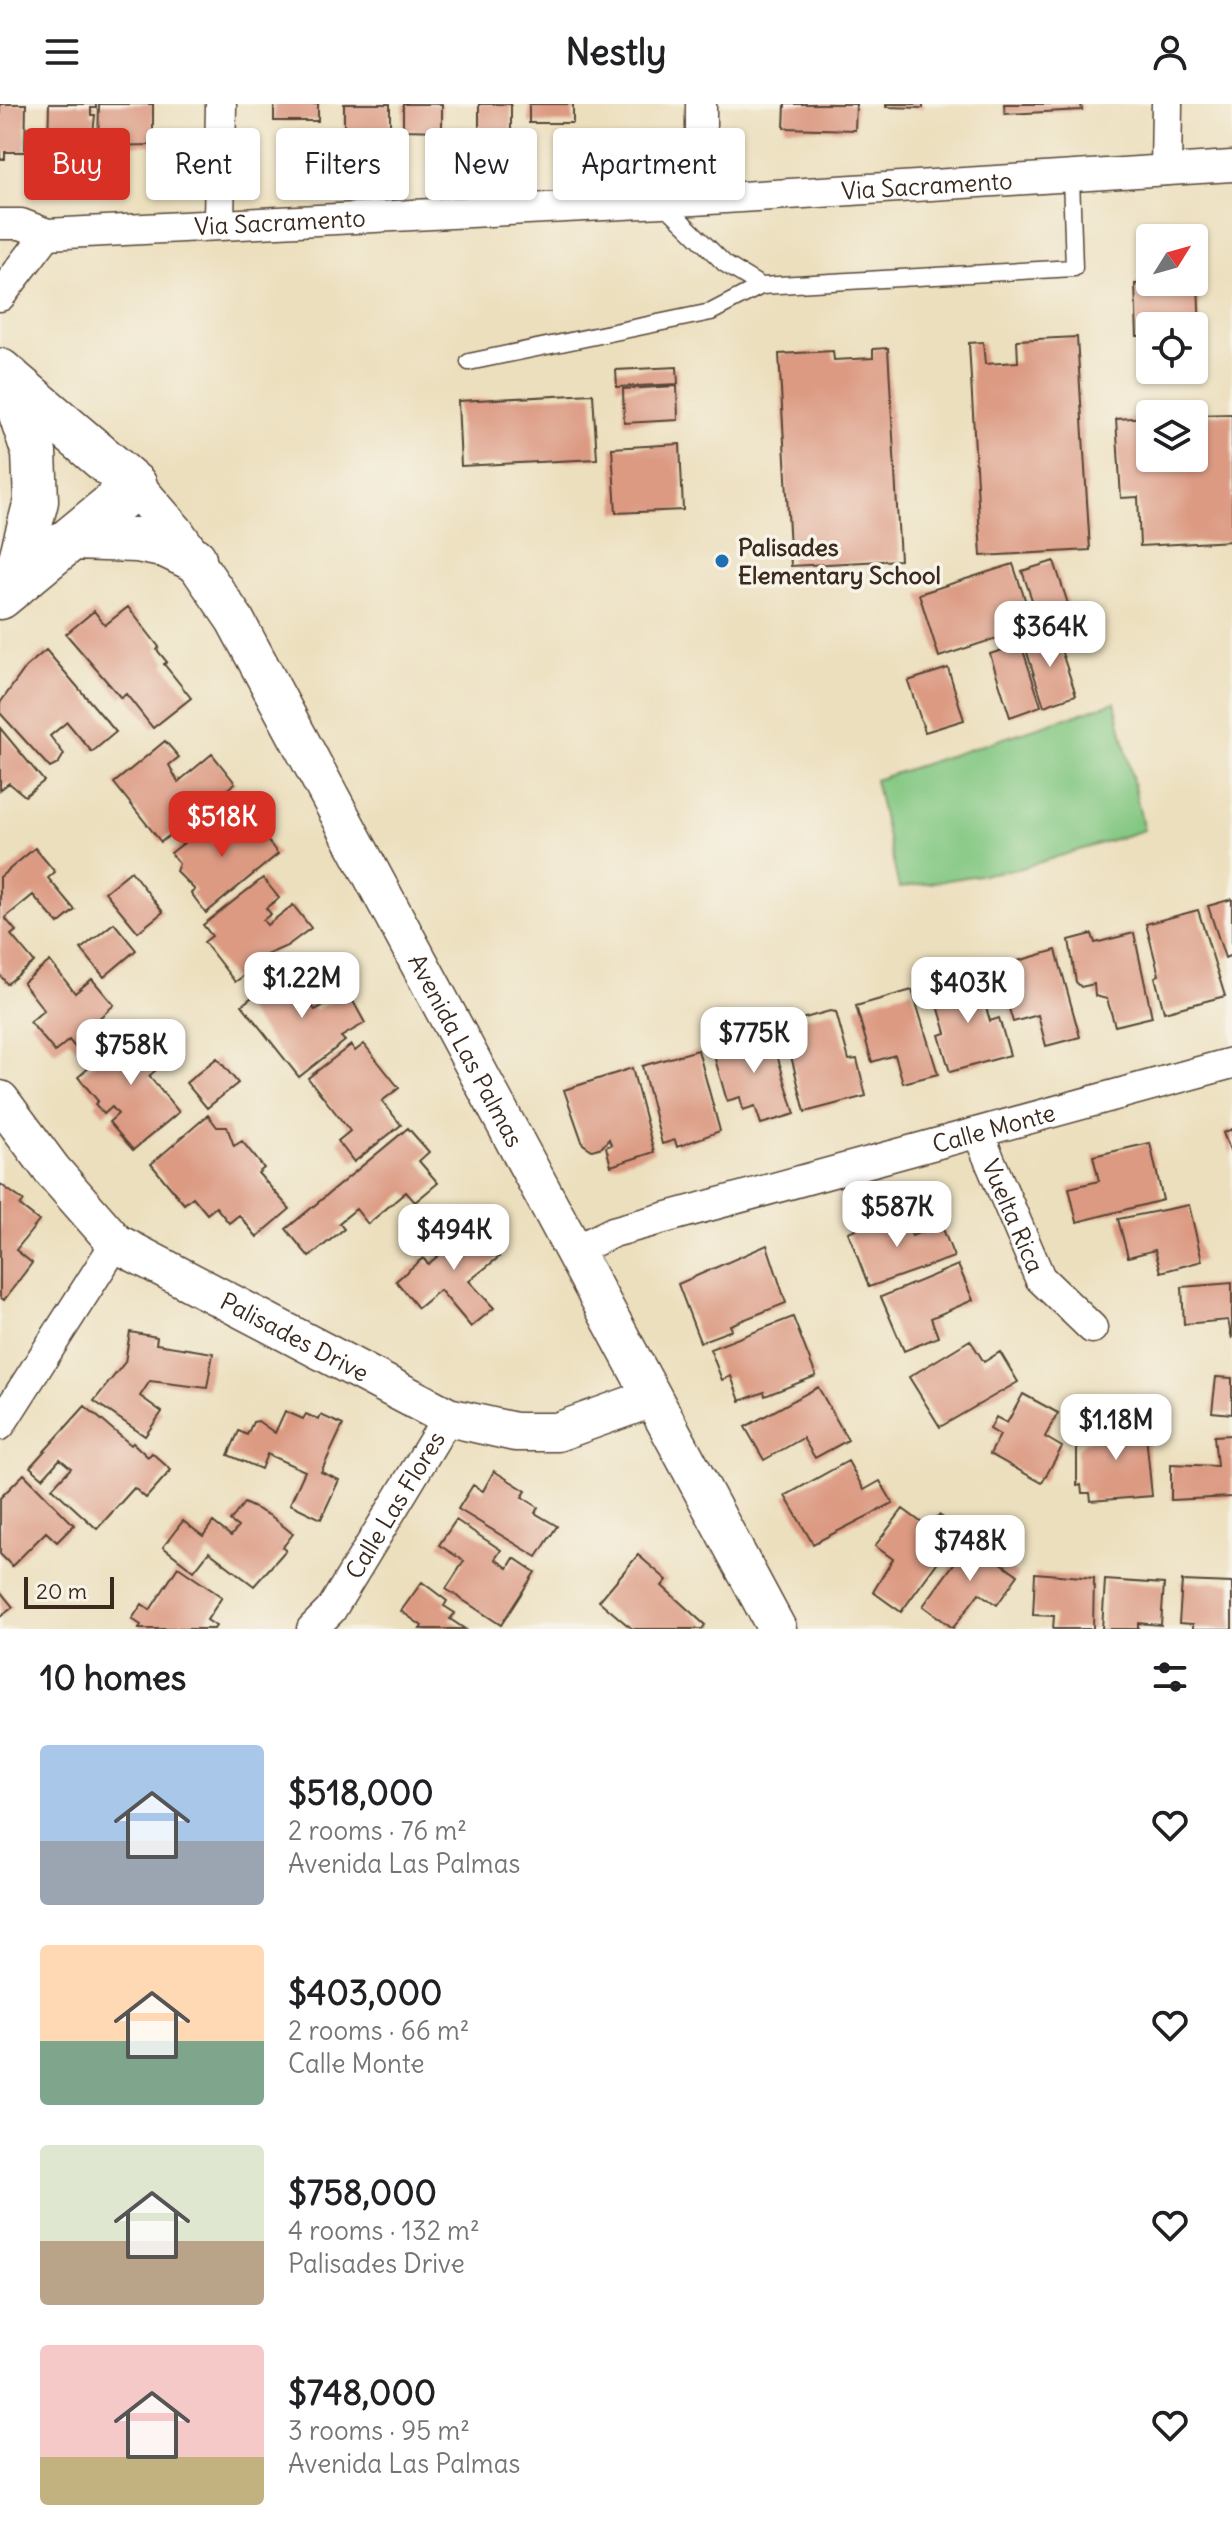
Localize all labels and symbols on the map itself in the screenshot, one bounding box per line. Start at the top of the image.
street label: Via Sacramento [840,165,1013,206]
street label: Via Sacramento [193,202,366,241]
north arrow [1136,224,1208,296]
place label: Palisades Elementary School [738,532,941,590]
marker: Palisades Elementary School [713,552,731,570]
pin: $364K [994,601,1106,669]
pin: $518K [166,791,278,859]
street label: Avenida Las Palmas [402,949,530,1152]
pin: $1.22M [237,952,367,1020]
pin: $403K [912,957,1024,1025]
pin: $775K [698,1007,810,1075]
pin: $758K [75,1019,187,1087]
street label: Calle Monte [929,1097,1058,1159]
street label: Vuelta Rica [976,1154,1051,1277]
pin: $587K [841,1181,953,1249]
pin: $494K [398,1204,510,1272]
street label: Palisades Drive [215,1285,374,1388]
pin: $1.18M [1051,1394,1181,1462]
street label: Calle Las Flores [339,1425,451,1584]
pin: $748K [914,1515,1026,1583]
scale bar [24,1573,114,1609]

